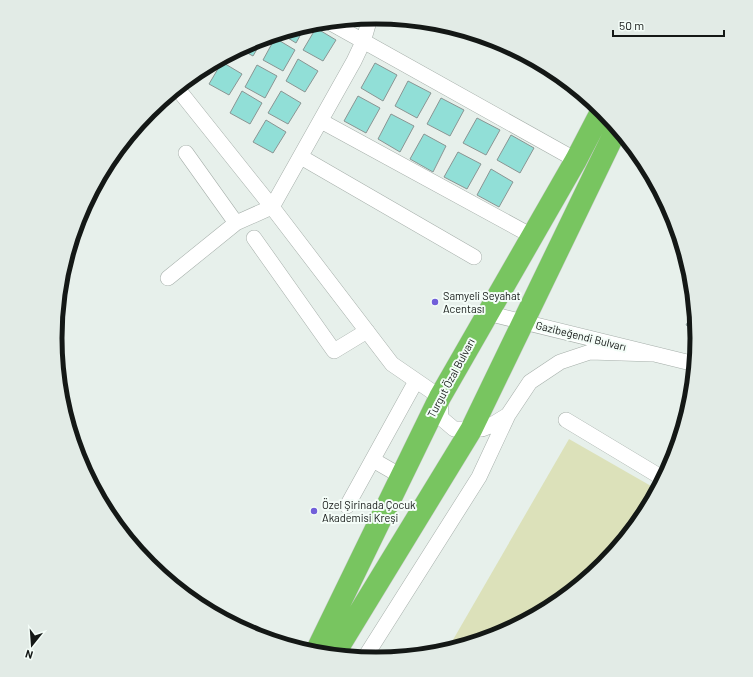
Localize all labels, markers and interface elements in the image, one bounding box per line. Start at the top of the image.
scale bar [613,12,724,38]
text: 50 m [619,18,644,32]
place label: Samyeli Seyahat Acentası [443,289,521,315]
marker: Samyeli Seyahat Acentası [430,297,440,307]
street label: Gazibeğendi Bulvarı [535,318,628,353]
street label: Turgut Özal Bulvarı [423,335,477,420]
place label: Özel Şirinada Çocuk Akademisi Kreşi [322,497,416,524]
marker: Özel Şirinada Çocuk Akademisi Kreşi [309,506,319,516]
north arrow [12,625,52,665]
text: N [24,648,34,662]

